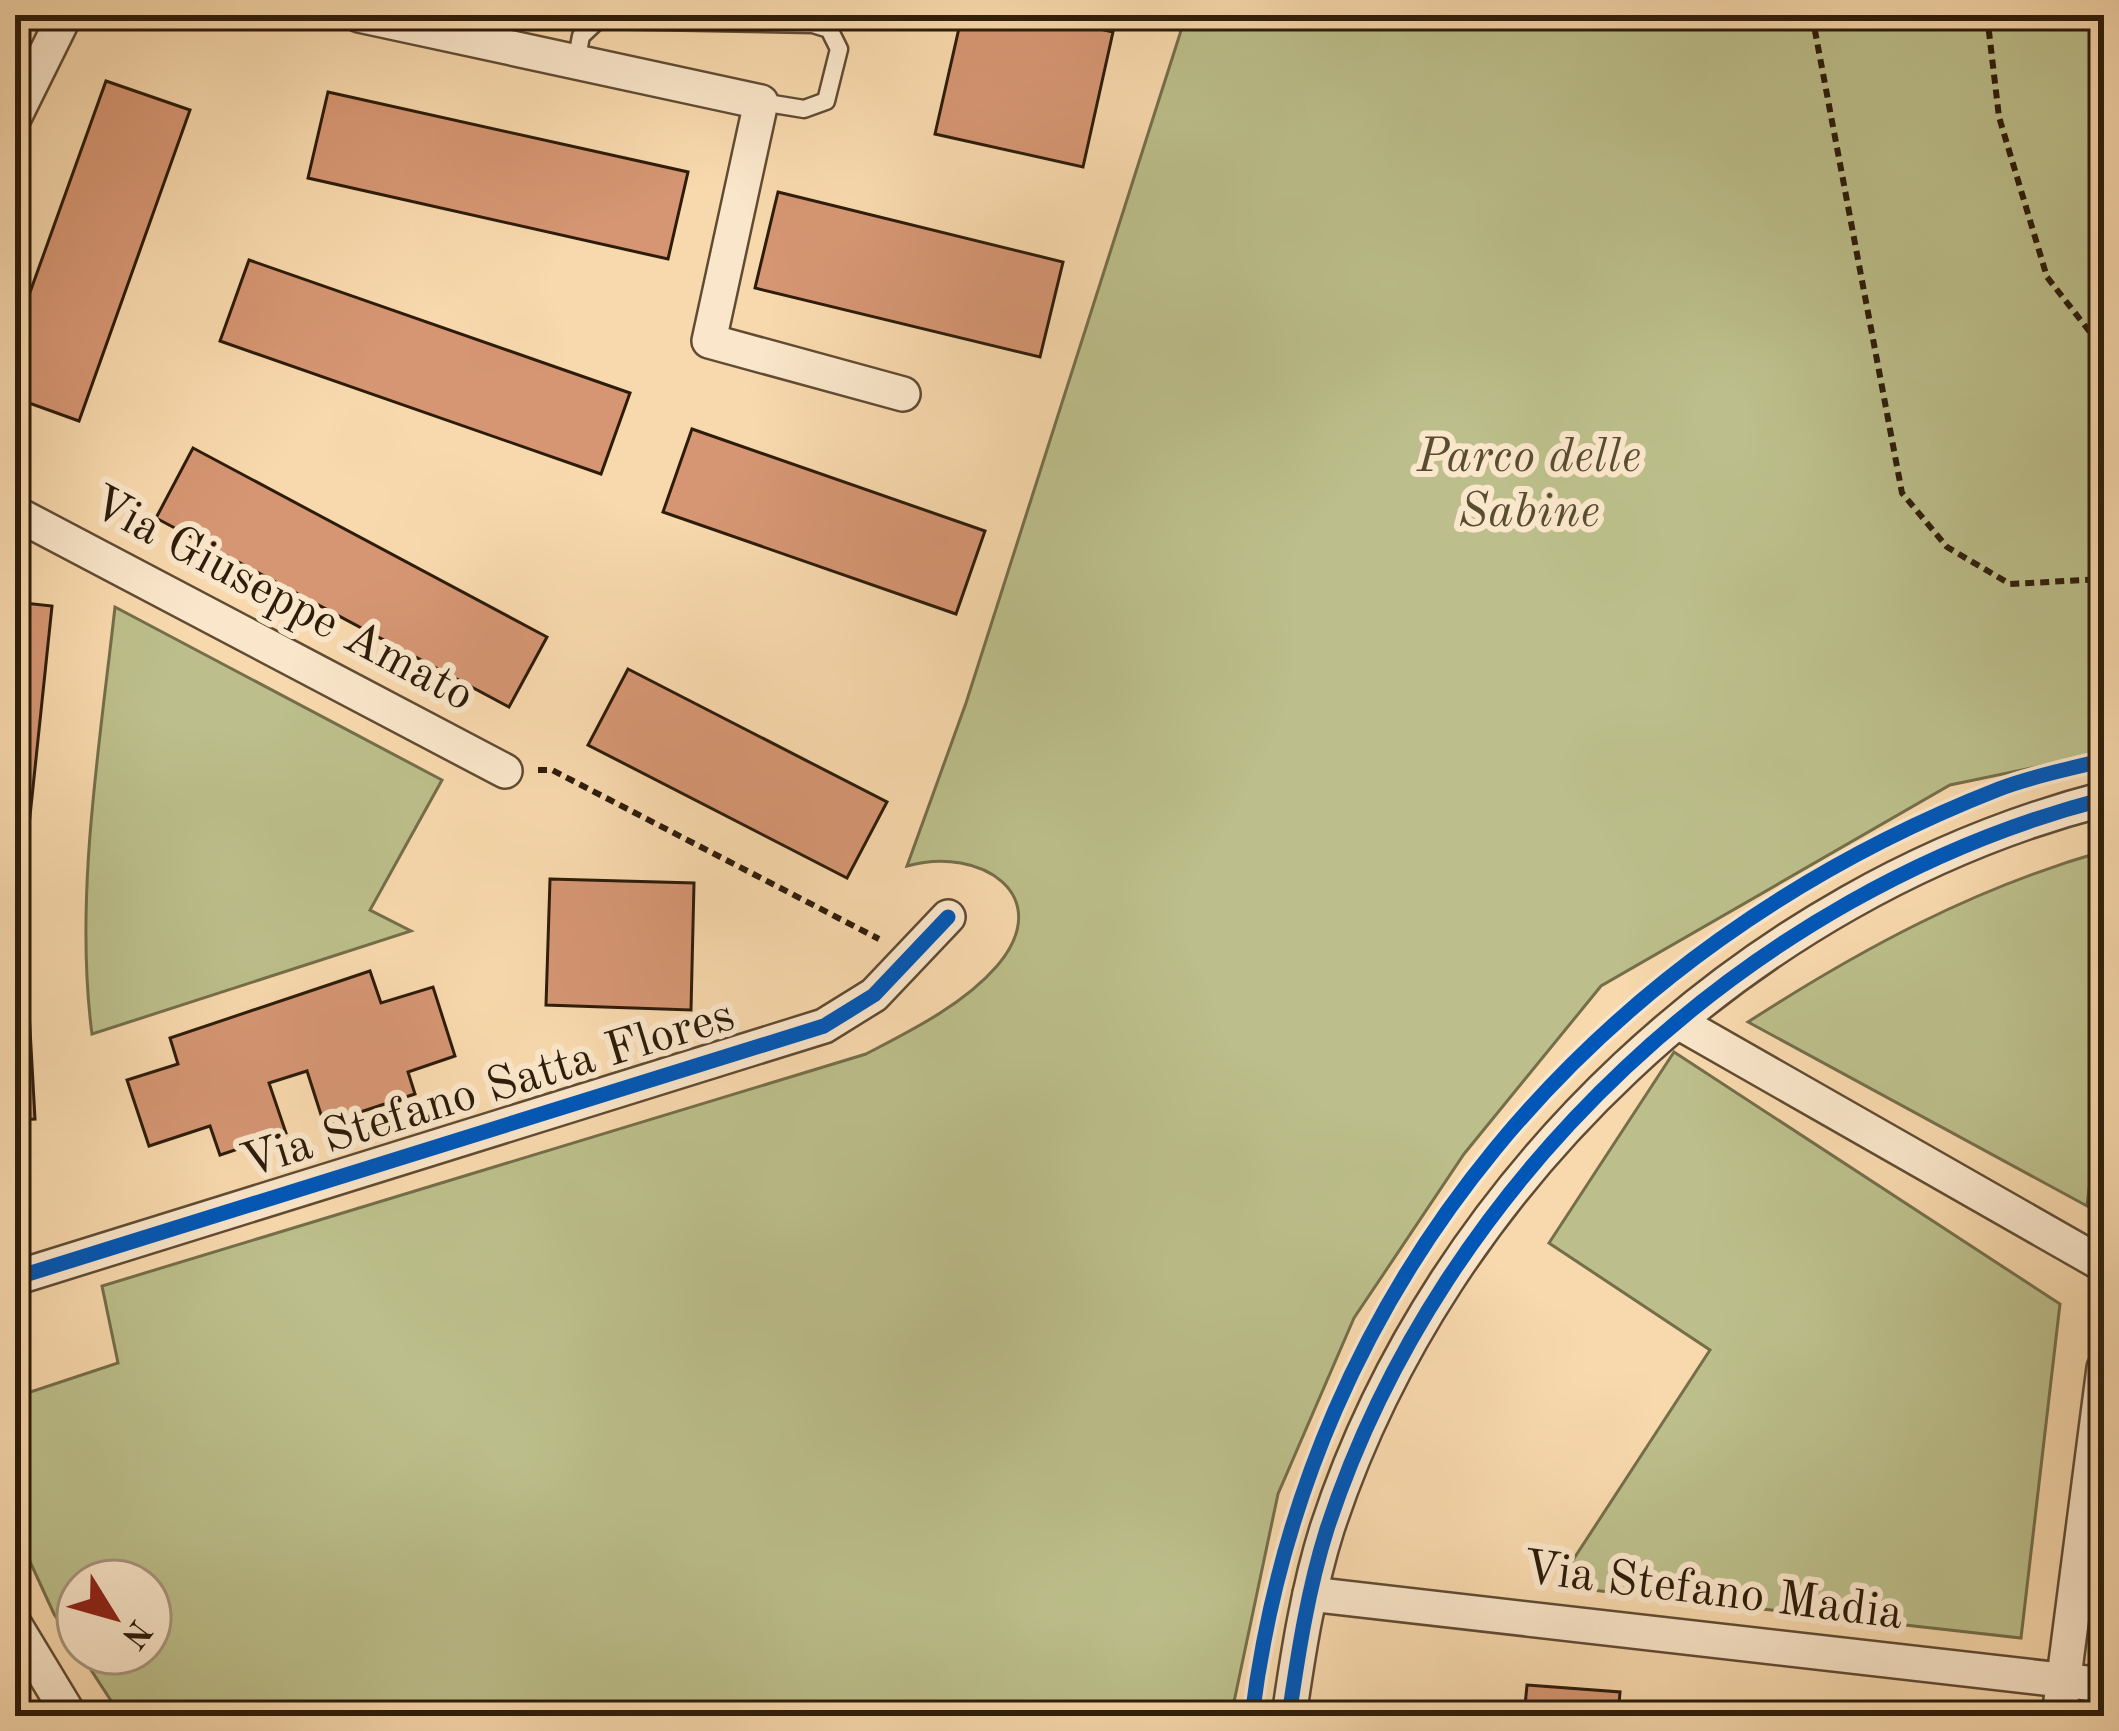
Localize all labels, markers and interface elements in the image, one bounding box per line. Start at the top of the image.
park label: Parco delle Sabine [1416,434,1641,537]
street label: Via Giuseppe Amato [83,479,481,721]
street label: Via Stefano Satta Flores [236,992,740,1188]
street label: Via Stefano Madia [1520,1545,1906,1639]
north arrow [54,1557,174,1677]
text: N [114,1613,156,1653]

